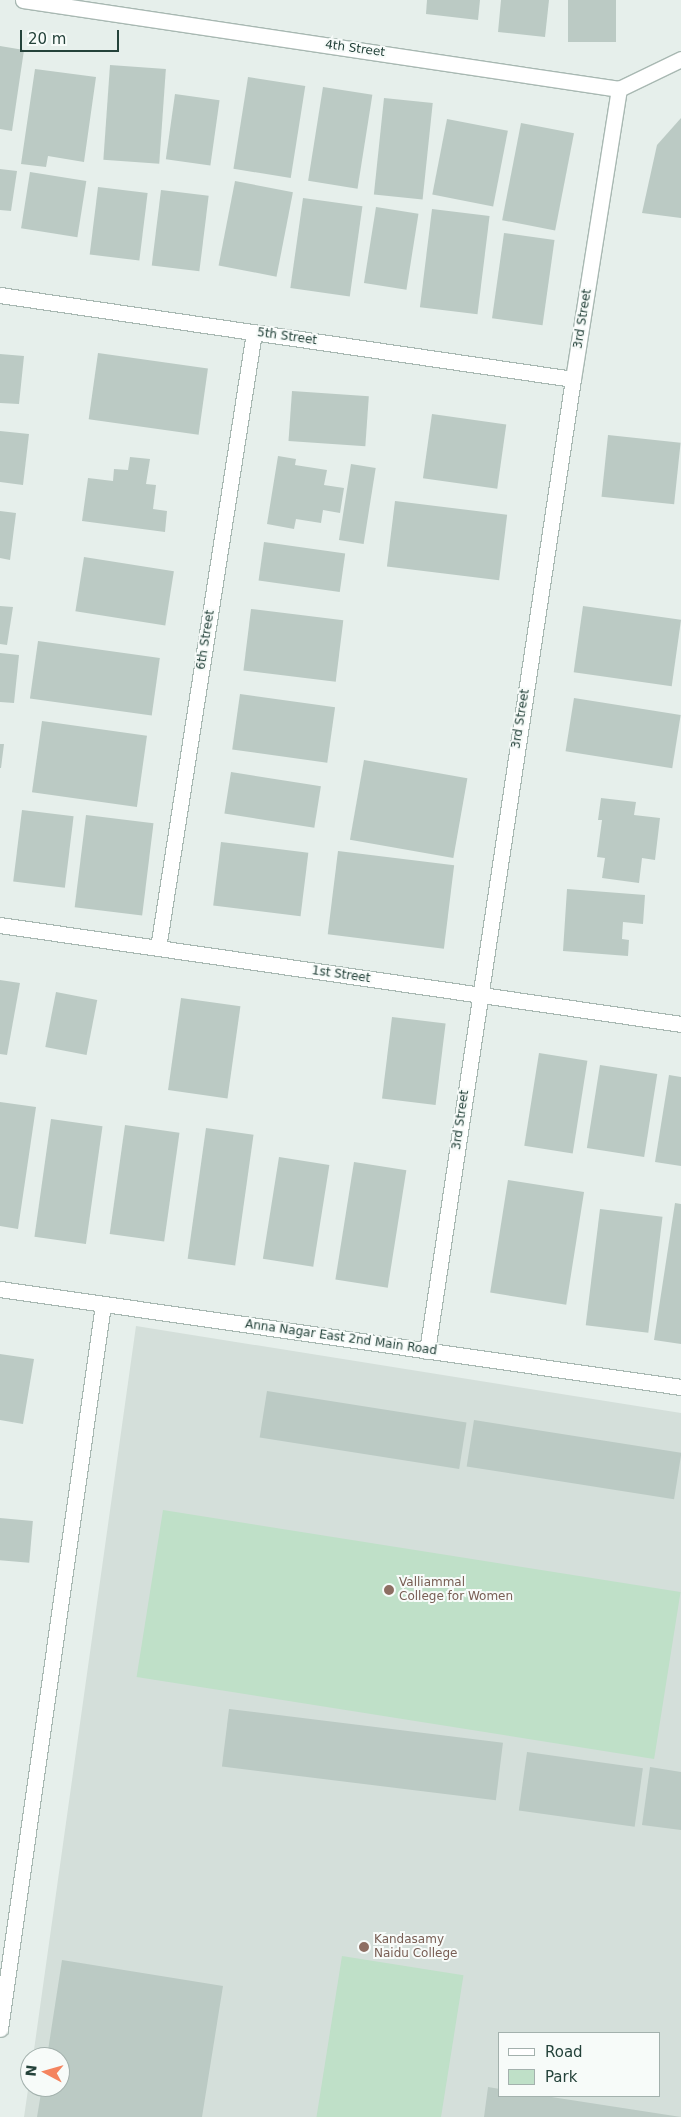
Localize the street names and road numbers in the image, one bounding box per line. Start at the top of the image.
street label: 4th Street [324,38,386,60]
street label: 3rd Street [571,288,595,350]
street label: 5th Street [256,326,318,348]
street label: 6th Street [194,609,218,671]
street label: 3rd Street [509,688,533,750]
street label: 1st Street [311,964,371,986]
street label: 3rd Street [450,1089,472,1151]
street label: Anna Nagar East 2nd Main Road [244,1317,438,1359]

